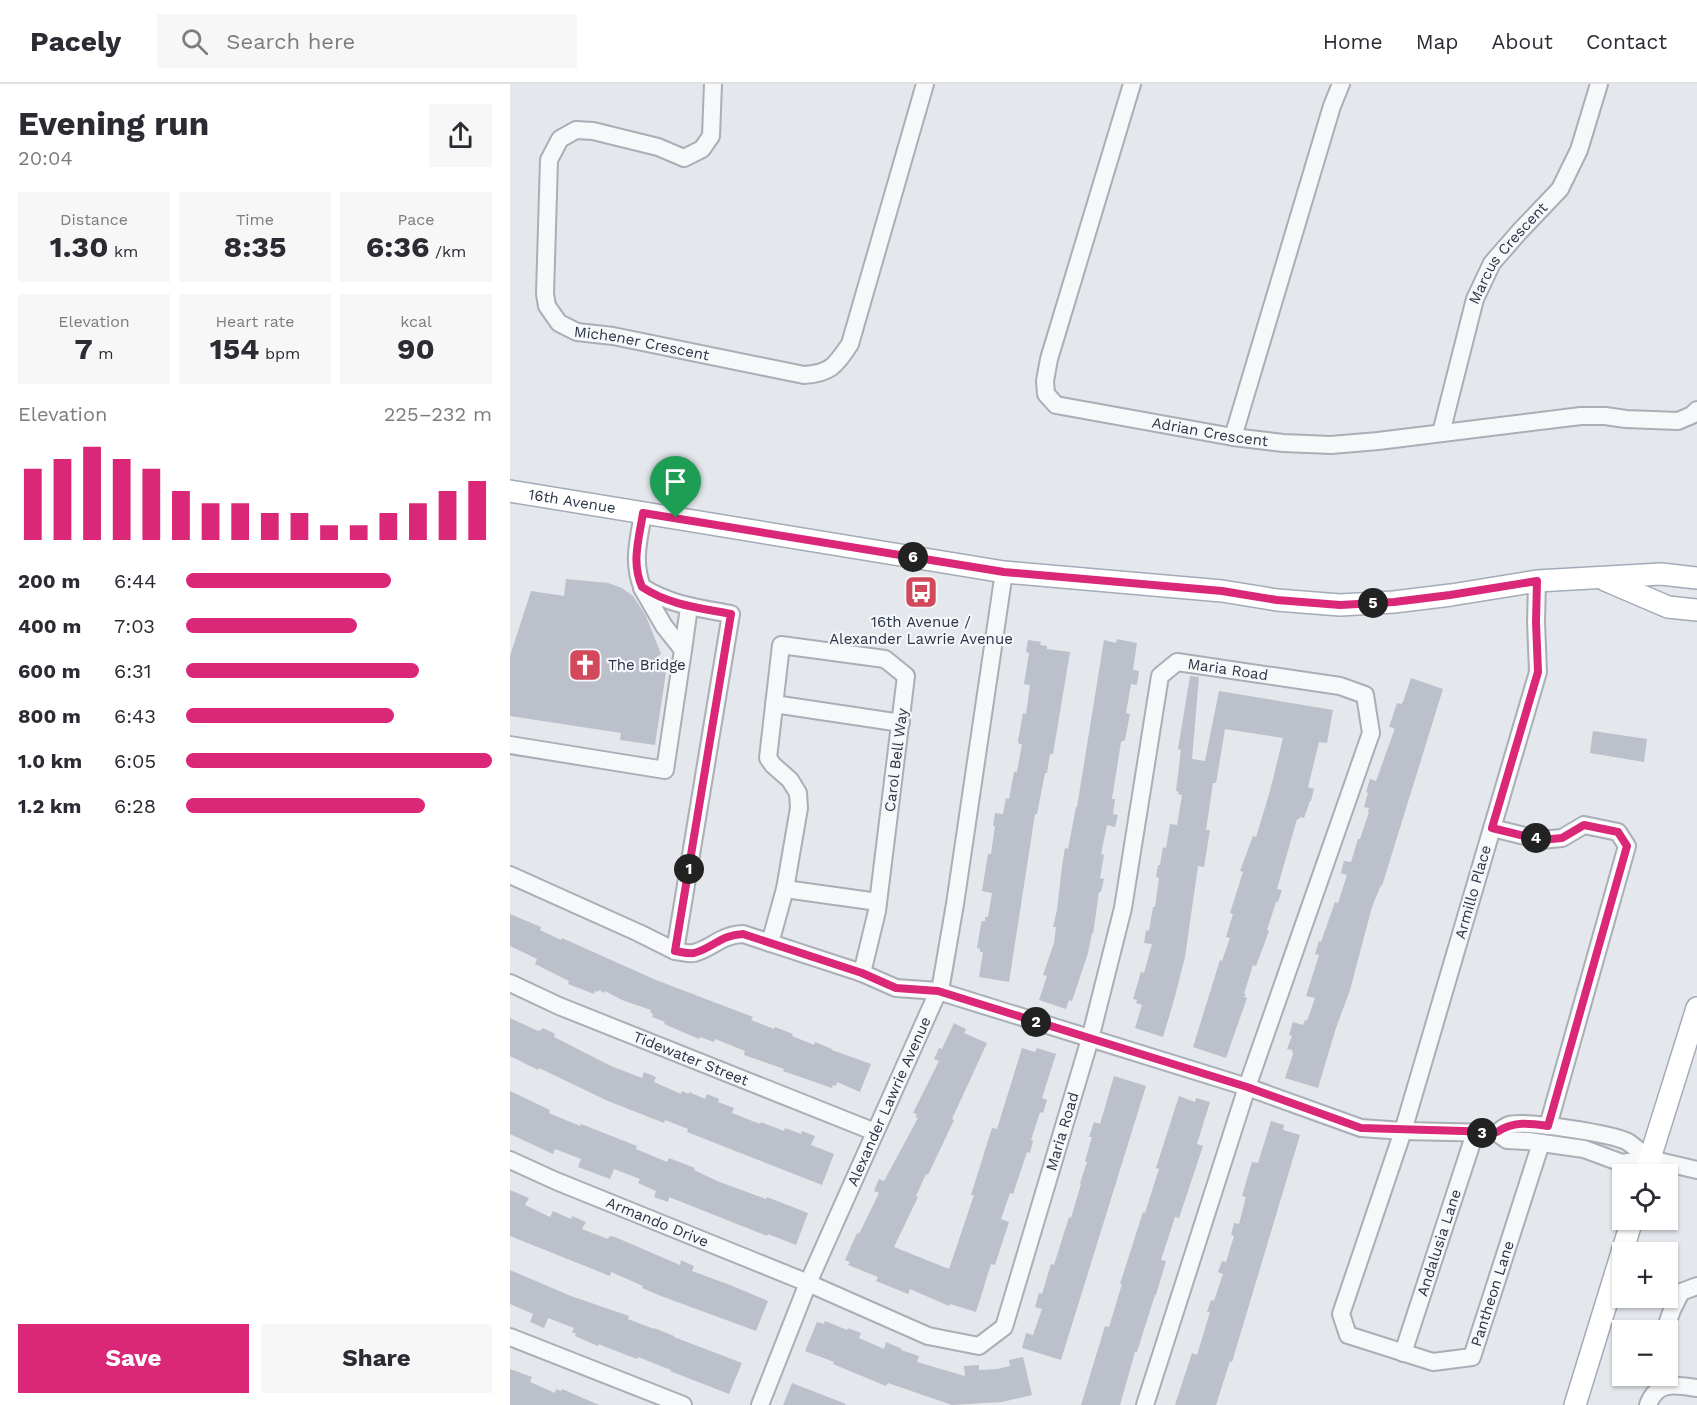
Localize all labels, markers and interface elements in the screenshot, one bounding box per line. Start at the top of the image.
search box [157,14,577,68]
text: Pacely [30,25,121,58]
icon: search [178,25,211,58]
text: Search here [226,29,355,54]
text: Home [1323,29,1383,54]
text: Map [1416,29,1459,54]
text: About [1492,29,1553,54]
text: Contact [1586,29,1667,54]
text: Evening run [18,104,209,143]
button: share [429,104,492,167]
text: 20:04 [18,146,73,170]
street label: Marcus Crescent [1465,198,1552,307]
text: Distance [60,210,128,229]
text: Time [236,210,274,229]
text: Pace [397,210,435,229]
text: 1.30 [50,229,108,264]
text: 8:35 [223,229,287,264]
text: 6:36 [366,229,430,264]
text: km [108,242,138,261]
text: /km [430,242,466,261]
text: Elevation [58,312,130,331]
text: Heart rate [215,312,295,331]
text: kcal [400,312,432,331]
street label: Michener Crescent [573,323,712,365]
text: 7 [75,331,93,366]
text: 154 [210,331,260,366]
text: 90 [397,331,435,366]
text: m [93,344,113,363]
text: bpm [260,344,300,363]
text: Elevation [18,402,107,426]
text: 225–232 m [384,402,492,426]
street label: Adrian Crescent [1151,414,1270,450]
pin [650,456,701,518]
icon: arrive [659,465,692,498]
street label: 16th Avenue [527,485,617,517]
pin: 6 [898,542,928,572]
text: 6 [908,547,918,566]
text: 200 m [18,569,80,593]
text: 6:44 [114,569,157,593]
bus stop icon: 16th Avenue / Alexander Lawrie Avenue [903,574,939,610]
pin: 5 [1358,588,1388,618]
text: 5 [1368,593,1378,612]
place label: 16th Avenue / Alexander Lawrie Avenue [829,613,1013,648]
text: 400 m [18,614,81,638]
text: 7:03 [114,614,155,638]
church icon: The Bridge [567,647,603,683]
street label: Maria Road [1186,655,1269,684]
place label: The Bridge [608,656,686,674]
text: 600 m [18,659,81,683]
text: 6:31 [114,659,152,683]
text: 800 m [18,704,81,728]
text: 6:43 [114,704,156,728]
street label: Carol Bell Way [881,707,911,813]
text: 1.0 km [18,749,82,773]
text: 6:05 [114,749,156,773]
text: 1.2 km [18,794,81,818]
text: 6:28 [114,794,156,818]
pin: 4 [1521,823,1551,853]
text: 4 [1531,828,1541,847]
street label: Armillo Place [1451,843,1495,941]
pin: 1 [674,854,704,884]
text: 1 [686,859,692,878]
pin: 2 [1021,1007,1051,1037]
text: 2 [1031,1012,1041,1031]
street label: Alexander Lawrie Avenue [843,1014,935,1189]
street label: Tidewater Street [631,1028,752,1090]
street label: Maria Road [1042,1090,1083,1173]
pin: 3 [1467,1118,1497,1148]
text: 3 [1477,1123,1487,1142]
map controls [1612,1164,1678,1386]
button: locate [1612,1164,1678,1230]
street label: Andalusia Lane [1413,1187,1465,1299]
street label: Armando Drive [604,1193,711,1251]
street label: Pantheon Lane [1467,1238,1518,1349]
button: + [1612,1242,1678,1308]
button: − [1612,1320,1678,1386]
button: Save [18,1324,249,1393]
button: Share [261,1324,492,1393]

